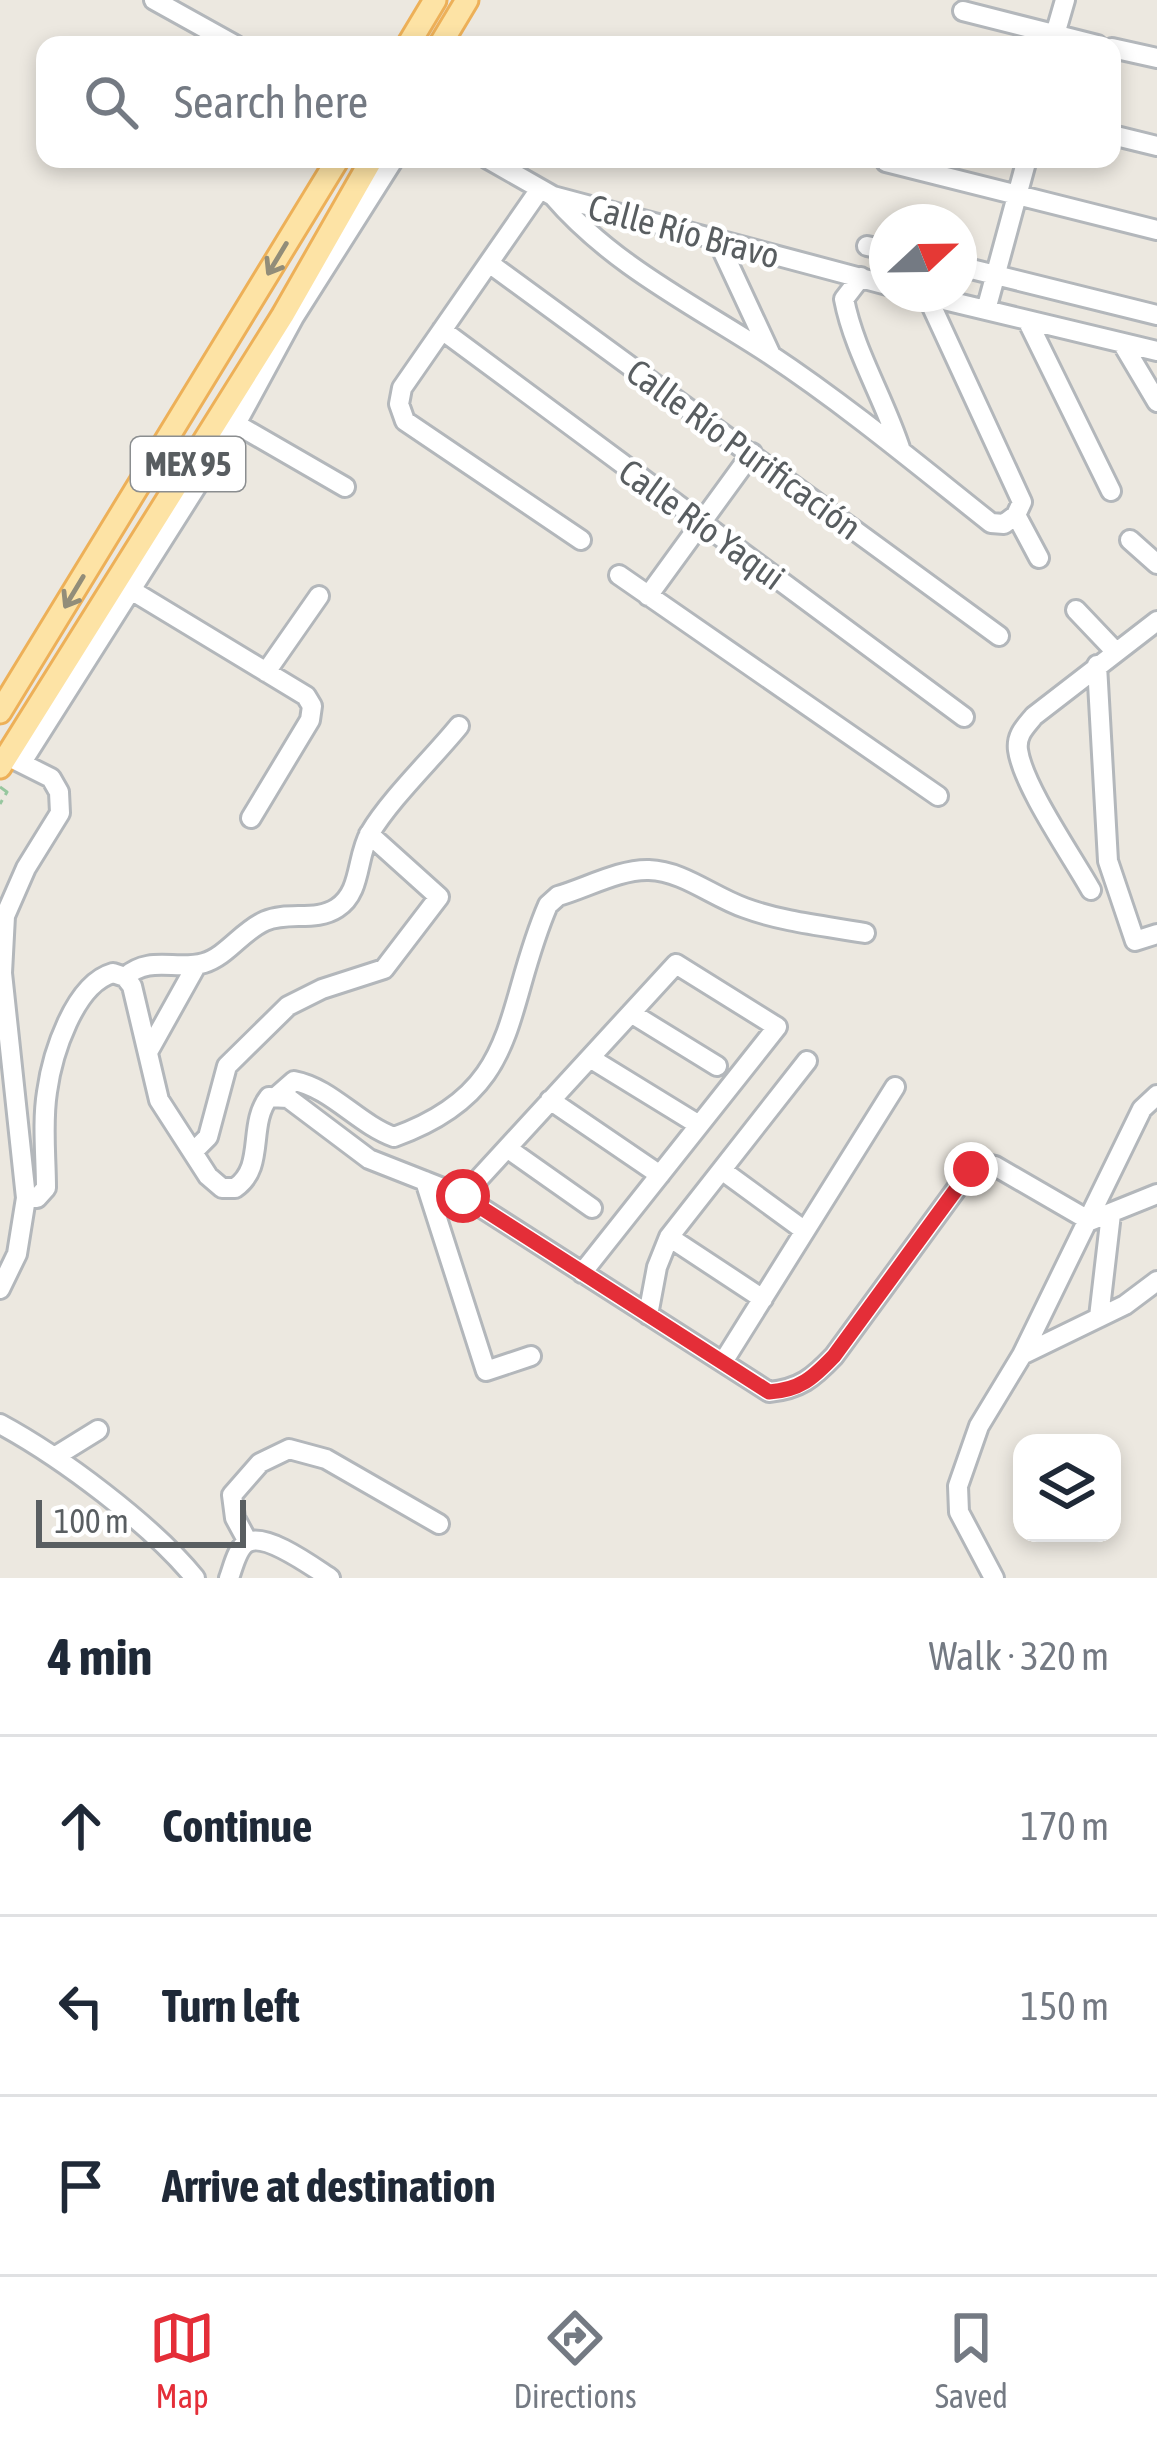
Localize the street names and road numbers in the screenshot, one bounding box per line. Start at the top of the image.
street label: Calle Río Bravo [584,185,784,277]
street label: Calle Río Purificación [619,350,869,548]
road number: MEX 95 [131,437,245,491]
street label: Calle Río Yaqui [611,450,793,598]

